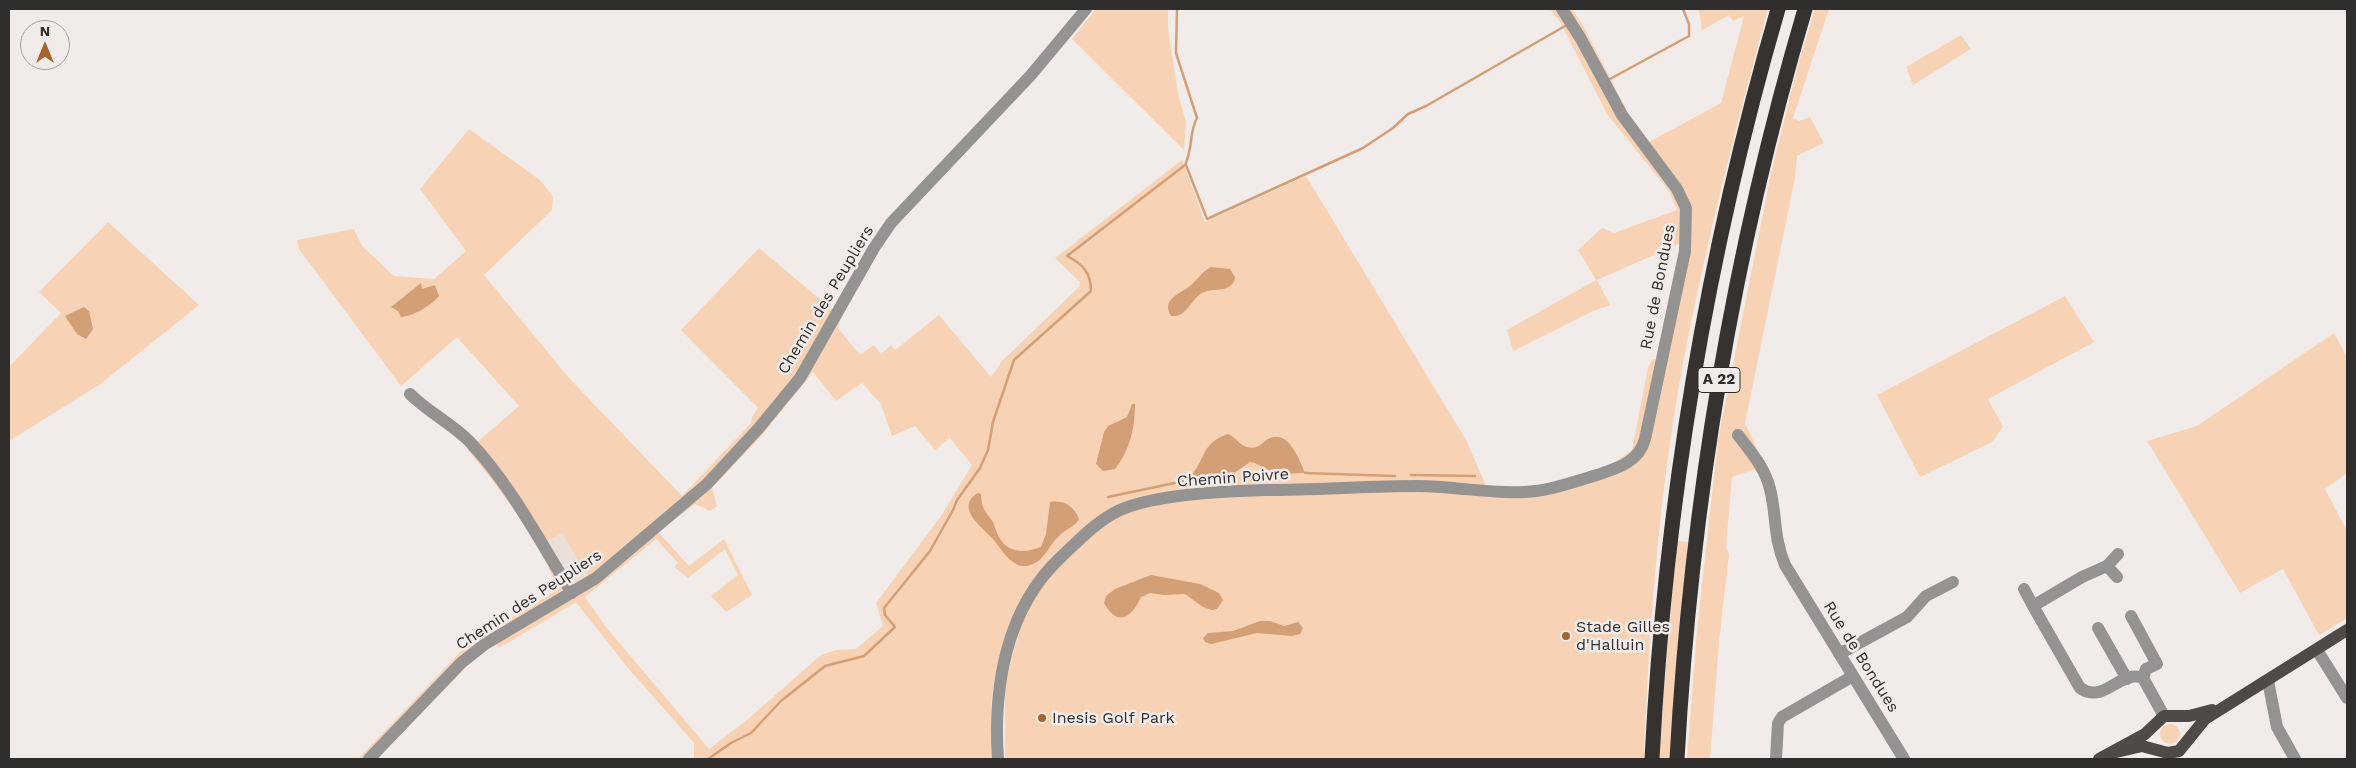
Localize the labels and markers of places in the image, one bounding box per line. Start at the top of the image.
place label: Stade Gilles d'Halluin [1576,617,1670,655]
marker: Stade Gilles d'Halluin [1560,630,1572,642]
place label: Inesis Golf Park [1052,708,1175,728]
marker: Inesis Golf Park [1036,712,1048,724]

